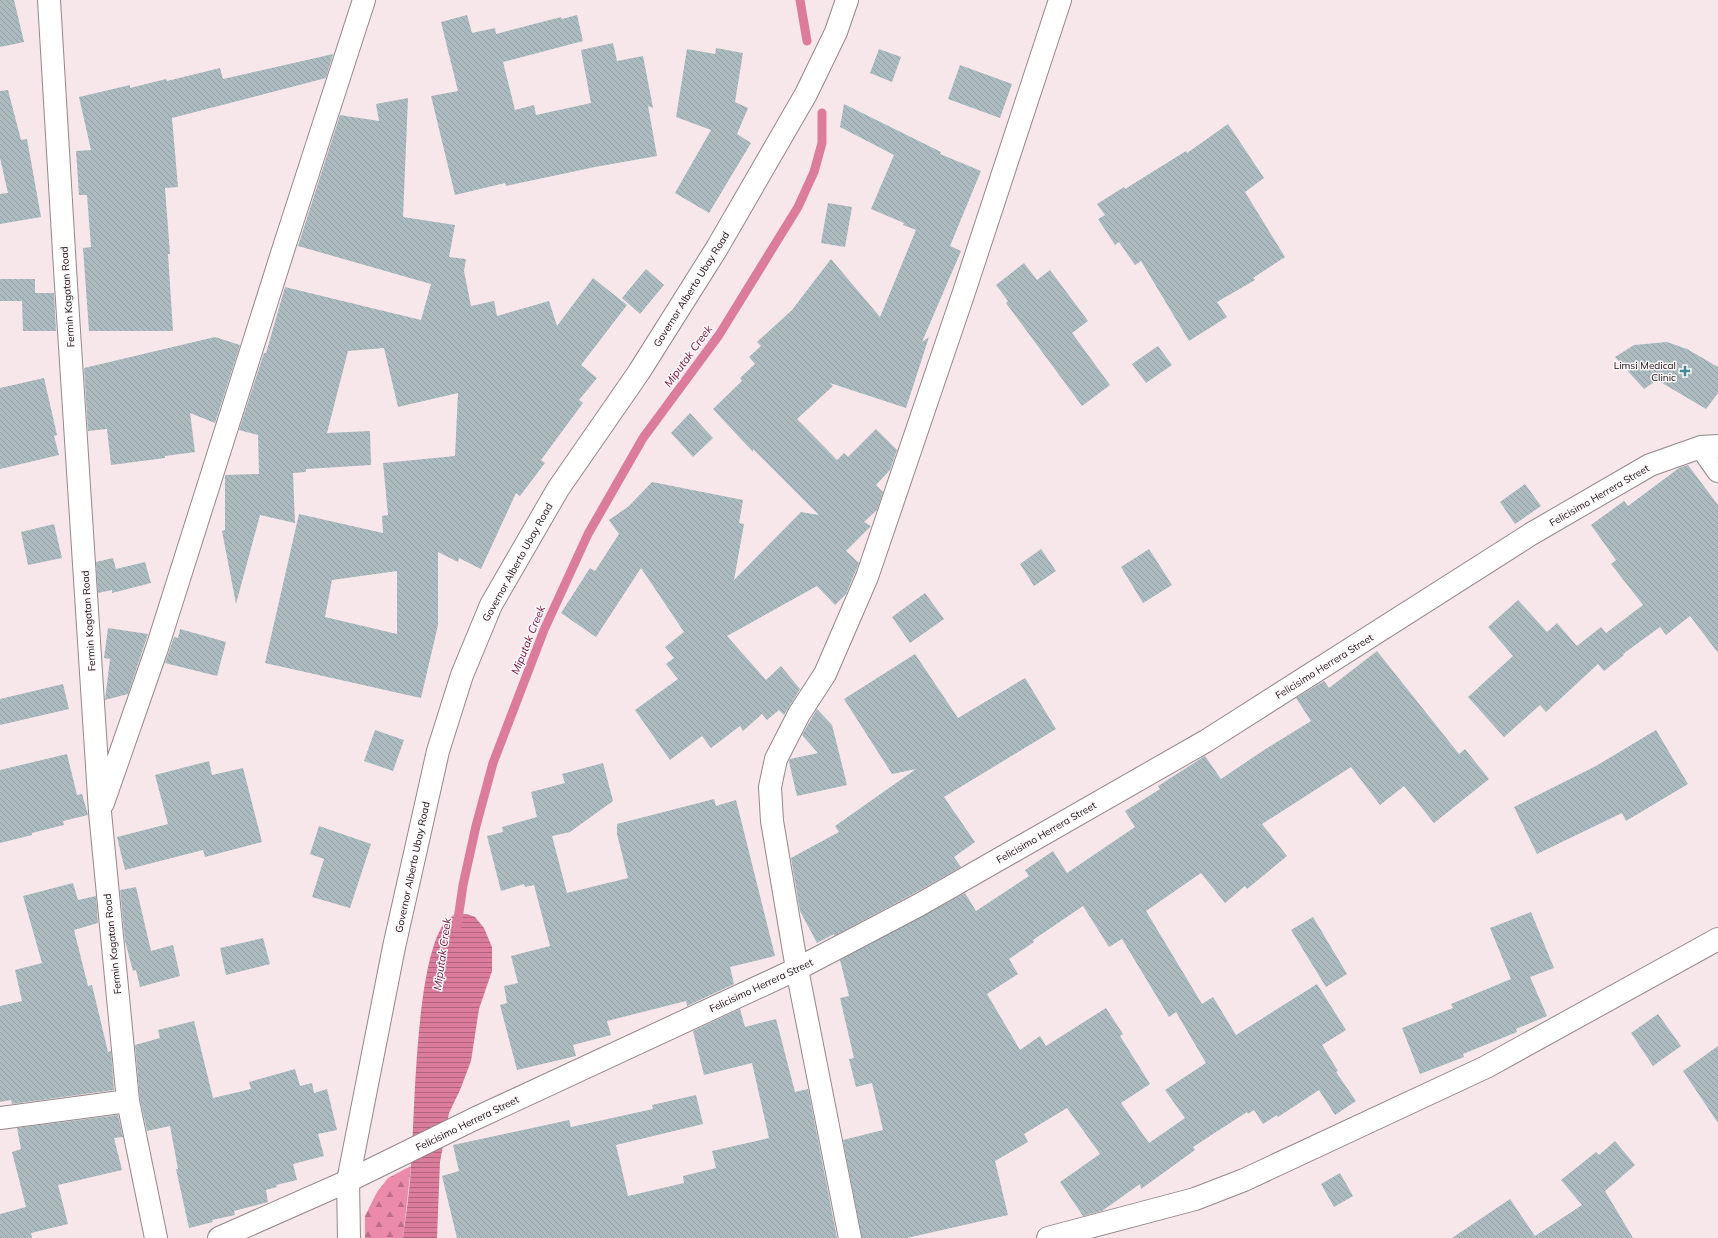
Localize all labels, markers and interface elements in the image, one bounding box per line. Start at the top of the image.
street label: Governor Alberto Ubay Road [651,229,732,349]
street label: Fermin Kagatan Road [57,246,78,348]
water label: Miputak Creek [661,322,715,390]
place label: Limsi Medical Clinic [1614,359,1676,384]
marker: Limsi Medical Clinic [1679,365,1691,377]
street label: Felicisimo Herrera Street [1547,461,1652,529]
street label: Governor Alberto Ubay Road [479,501,556,624]
street label: Fermin Kagatan Road [78,570,99,672]
water label: Miputak Creek [508,603,548,677]
street label: Felicisimo Herrera Street [1273,631,1376,702]
street label: Felicisimo Herrera Street [994,798,1099,866]
street label: Governor Alberto Ubay Road [392,800,433,934]
street label: Fermin Kagatan Road [101,893,124,995]
water label: Miputak Creek [430,917,454,991]
street label: Felicisimo Herrera Street [707,955,816,1015]
street label: Felicisimo Herrera Street [414,1093,521,1154]

